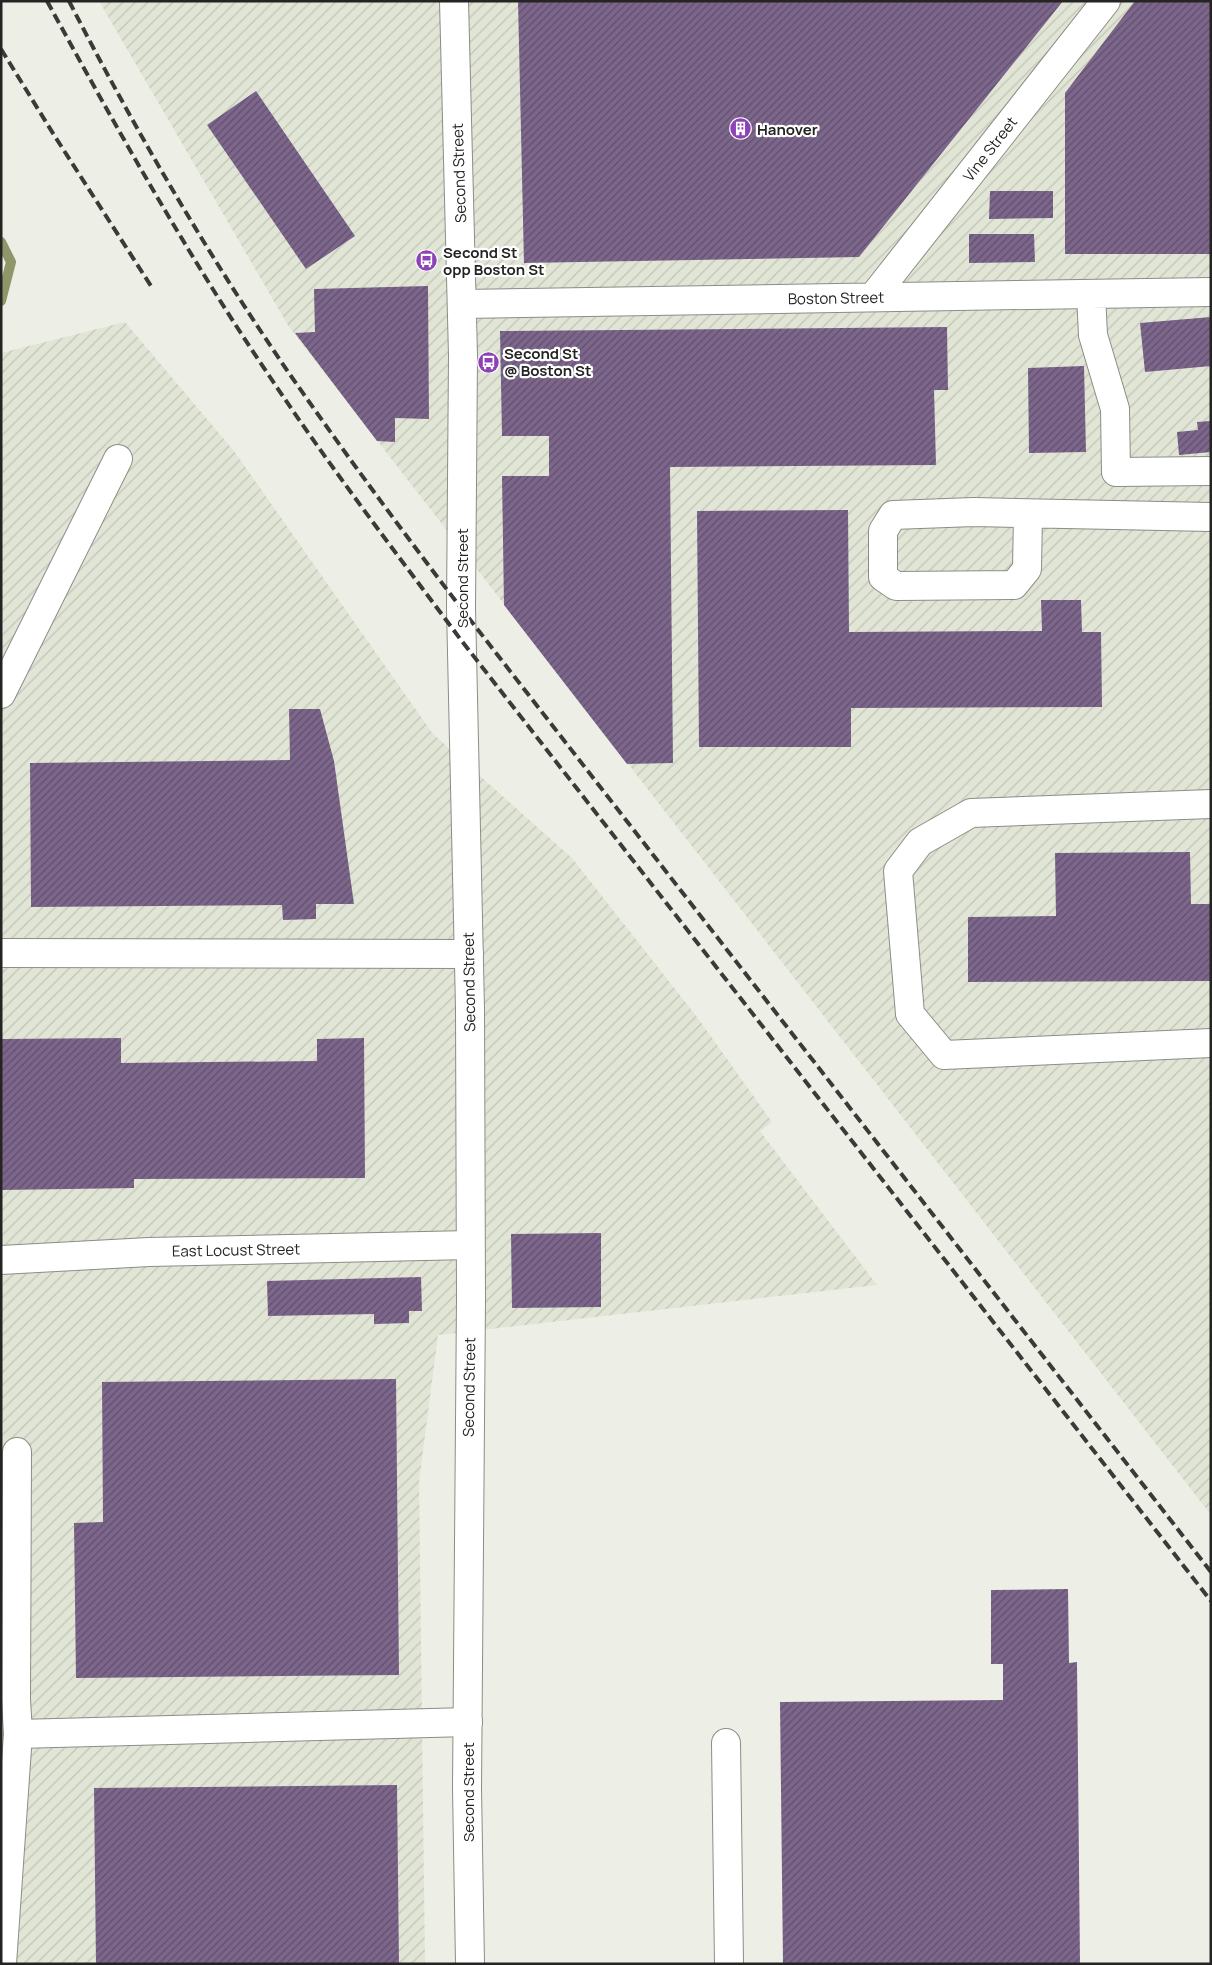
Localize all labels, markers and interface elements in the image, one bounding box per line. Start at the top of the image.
street label: Vine Street [958,112,1022,186]
building icon: Hanover [729,117,753,141]
place label: Hanover [757,119,818,140]
street label: Second Street [447,123,471,223]
place label: Second St opp Boston St [443,242,545,280]
bus stop icon: Second St opp Boston St [415,249,439,273]
street label: Boston Street [788,287,884,309]
place label: Second St @ Boston St [504,343,591,381]
bus stop icon: Second St @ Boston St [476,350,500,374]
street label: Second Street [452,528,473,628]
street label: Second Street [458,932,480,1032]
street label: East Locust Street [172,1238,300,1262]
street label: Second Street [458,1337,480,1437]
street label: Second Street [458,1742,479,1842]

